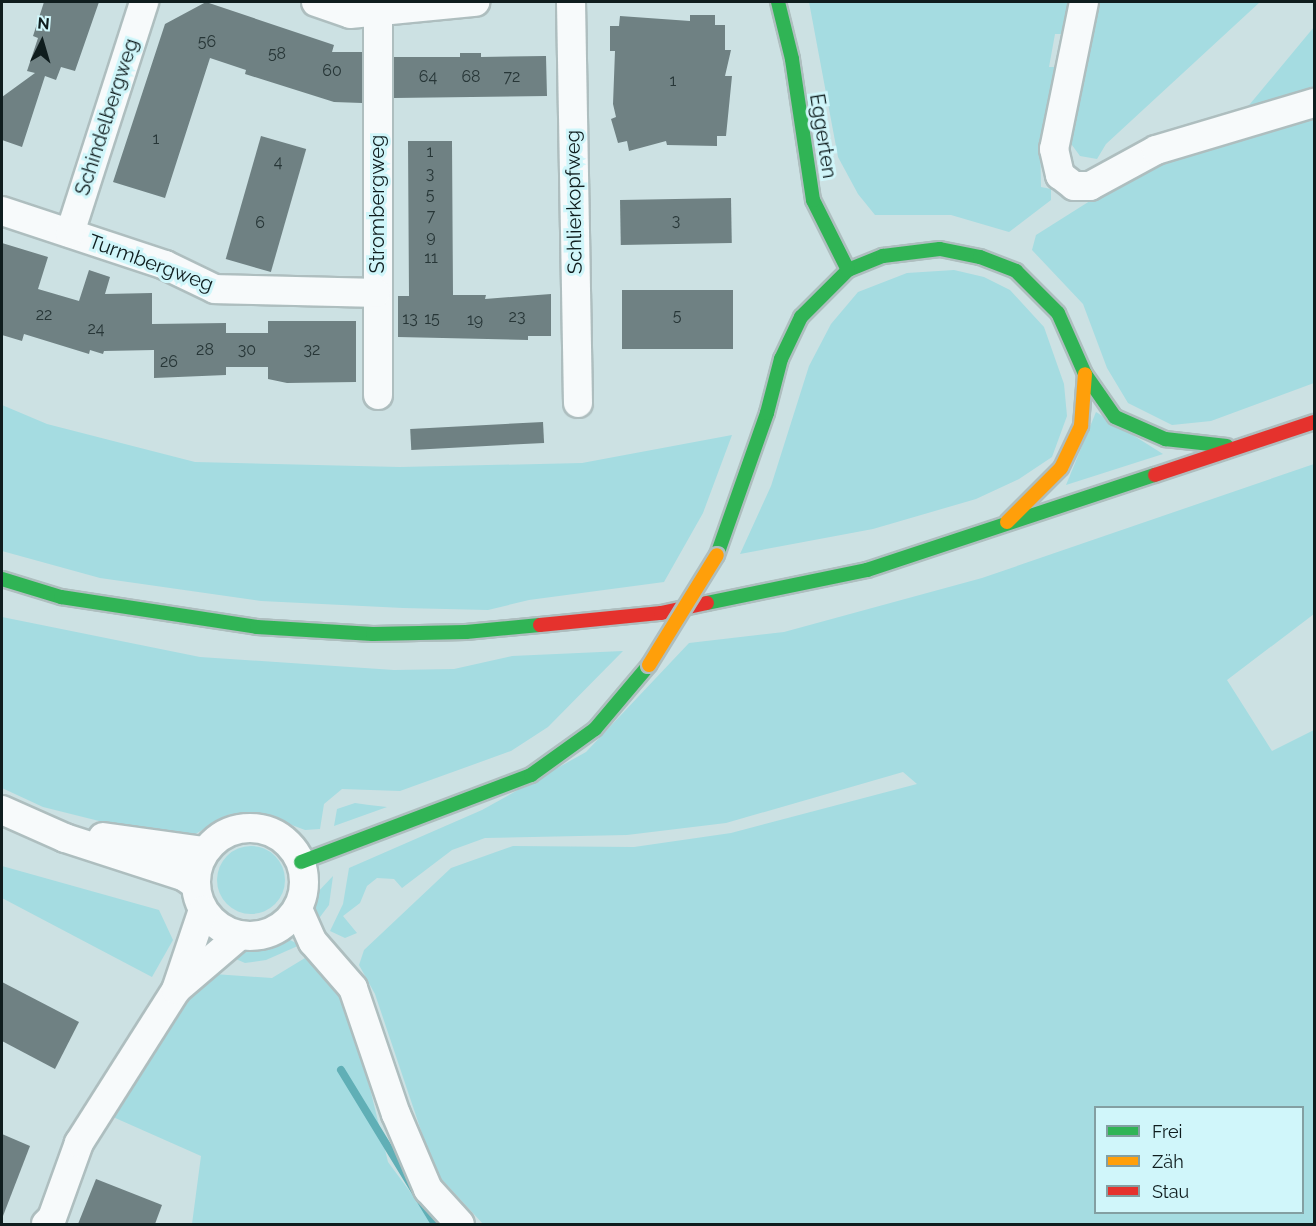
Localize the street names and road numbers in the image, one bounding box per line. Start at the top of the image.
street label: Schindelbergweg [70,35,144,199]
street label: Eggerten [804,92,842,180]
street label: Schlierkopfweg [561,130,587,274]
street label: Strombergweg [365,135,389,273]
street label: Turmbergweg [85,229,217,297]

